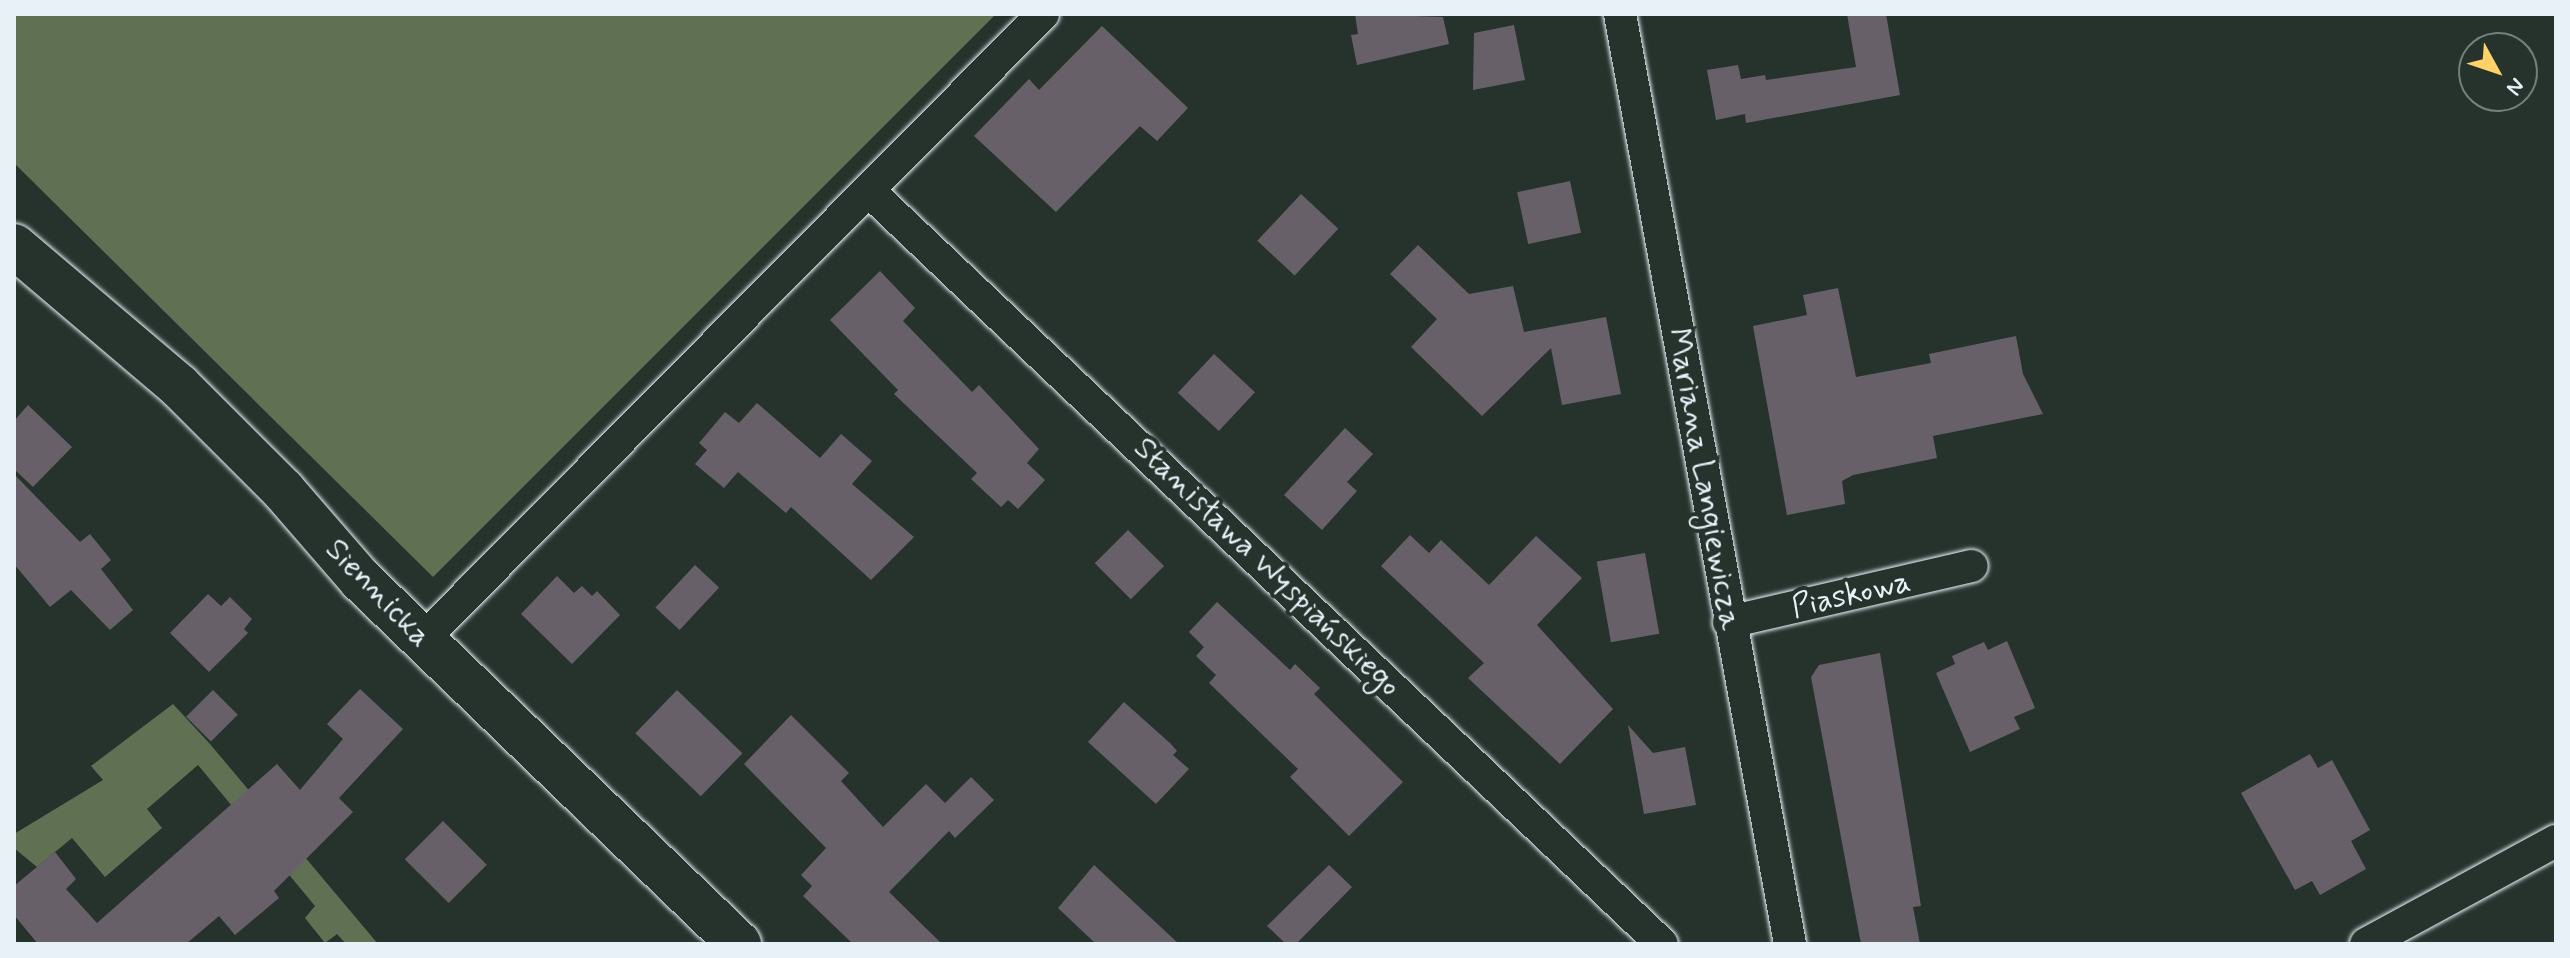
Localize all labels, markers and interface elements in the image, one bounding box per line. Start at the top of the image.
north arrow [2458,32,2538,112]
text: N [2499,72,2530,101]
street label: Mariana Langiewicza [1659,327,1749,631]
street label: Stanisława Wyspiańskiego [1125,429,1409,705]
street label: Siennicka [317,531,439,655]
street label: Piaskowa [1788,563,1914,627]

